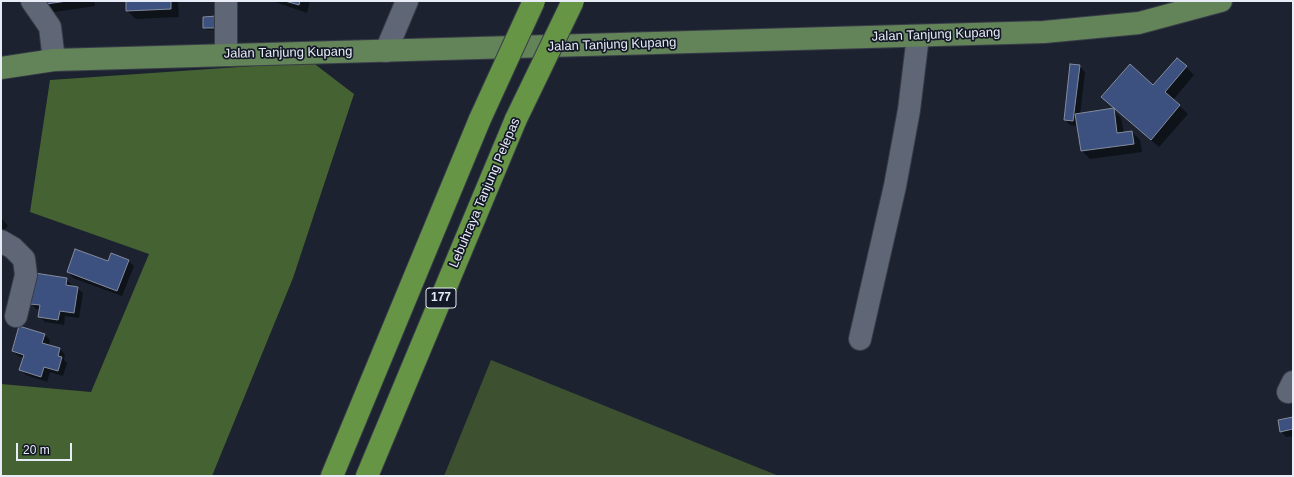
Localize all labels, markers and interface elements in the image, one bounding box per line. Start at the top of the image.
street label: Jalan Tanjung Kupang [871,25,1001,45]
street label: Jalan Tanjung Kupang [547,35,677,55]
street label: Jalan Tanjung Kupang [224,44,352,62]
street label: Lebuhraya Tanjung Pelepas [446,116,524,270]
road number: 177 [426,288,456,308]
scale bar [18,435,74,461]
text: 20 m [23,443,50,457]

